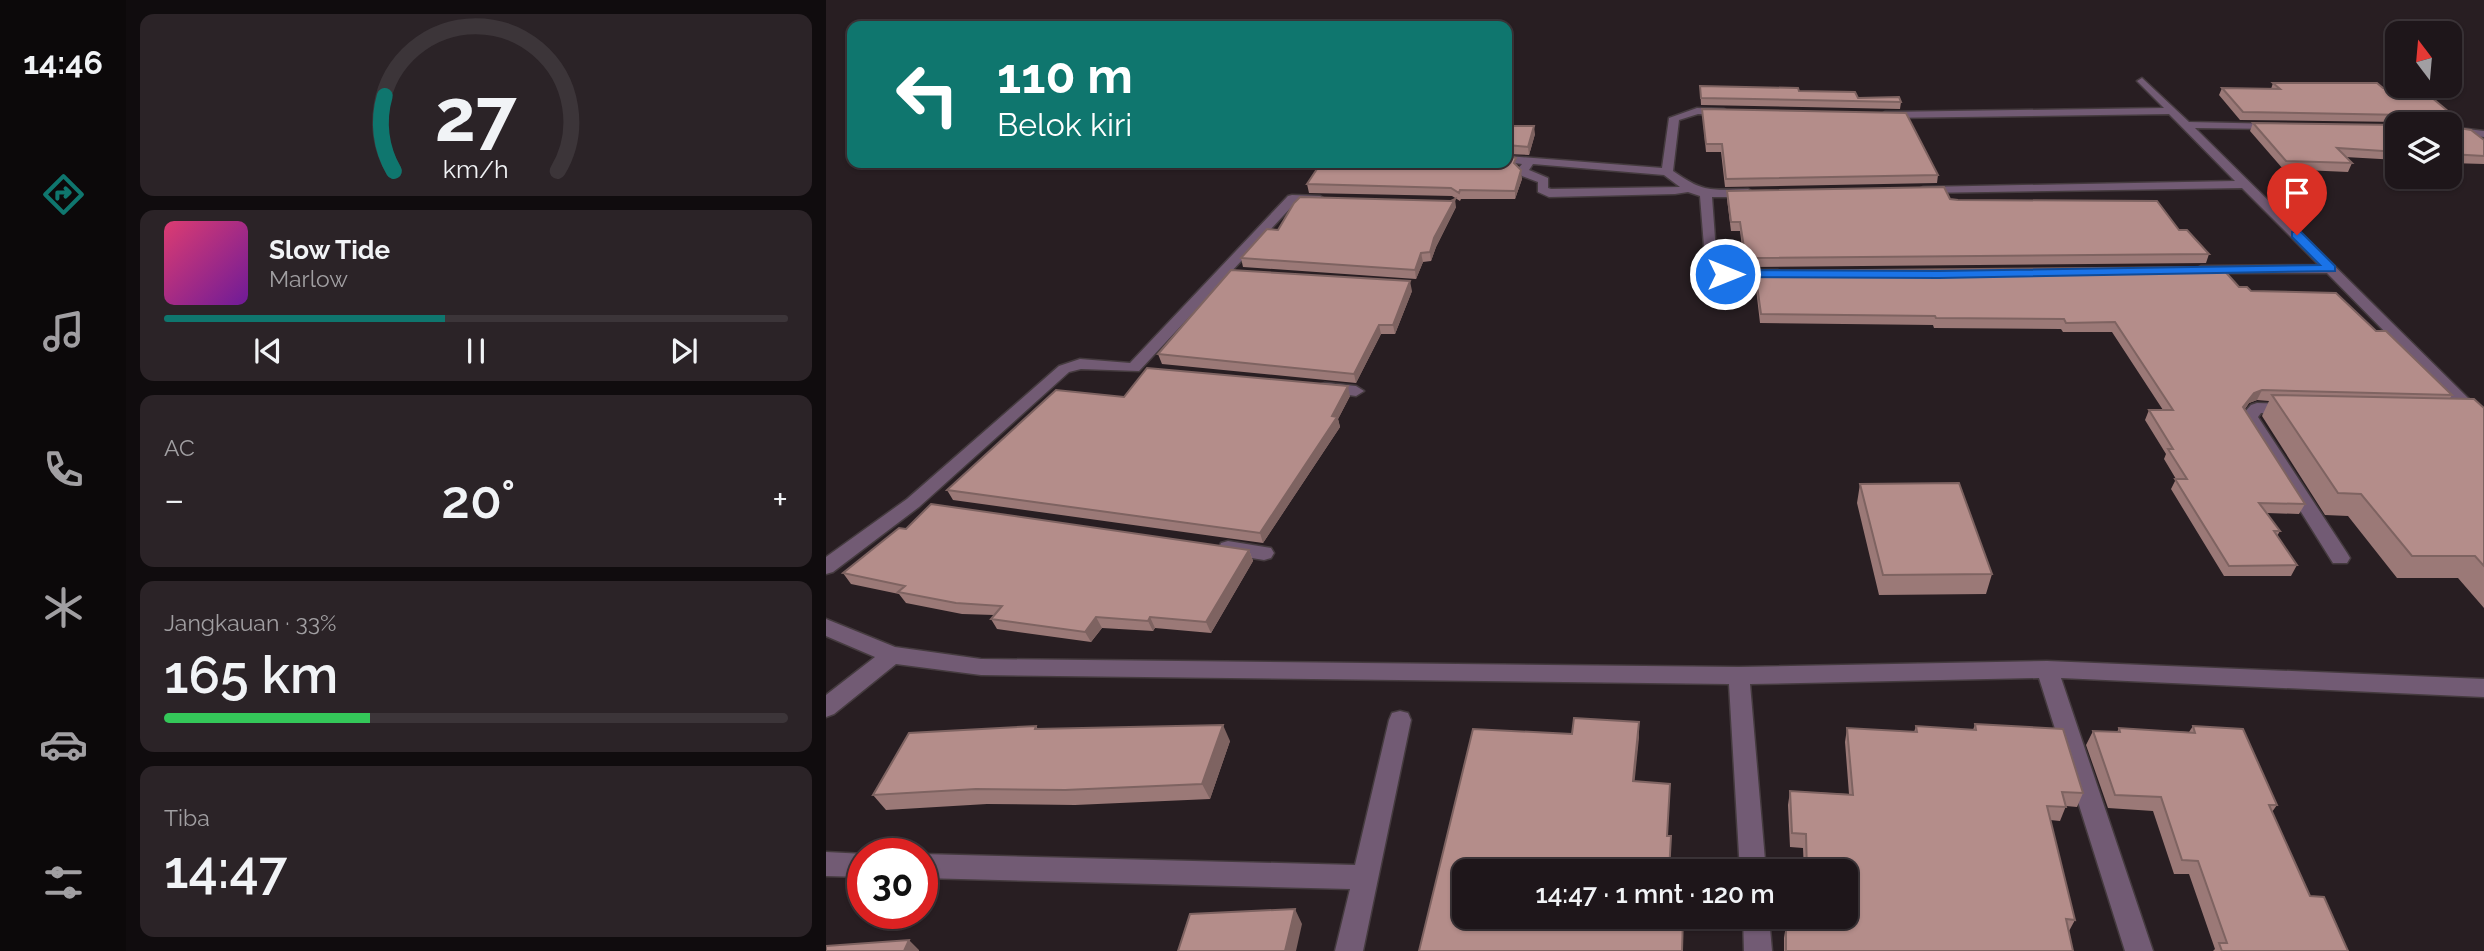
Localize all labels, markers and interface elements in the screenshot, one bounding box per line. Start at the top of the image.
north arrow [2385,21,2462,98]
map controls [2385,21,2462,189]
text: 14:46 [23,44,103,81]
text: 110 m [997,47,1133,104]
icon: left [882,49,973,140]
text: 27 [435,73,517,158]
text: Belok kiri [997,106,1132,143]
button: layers [2385,112,2462,189]
text: km/h [443,154,509,184]
pin [2267,163,2327,235]
icon: directions [39,170,88,219]
icon: arrive [2278,174,2316,212]
text: Slow Tide [269,235,390,265]
position arrow [1688,237,1762,311]
text: Marlow [269,265,348,292]
icon: music [39,307,88,356]
icon: previous [249,332,287,370]
icon: pause [457,332,495,370]
icon: next [665,332,703,370]
text: AC [164,434,195,461]
icon: phone [39,445,88,494]
text: 20° [441,469,515,530]
text: − [164,477,184,522]
text: + [772,477,788,522]
icon: climate [39,583,88,632]
text: Jangkauan · 33% [164,609,336,636]
text: 165 km [164,644,338,705]
icon: car [39,720,88,769]
text: Tiba [164,804,210,831]
speed limit sign: 30 [847,838,938,929]
text: 14:47 [164,839,287,900]
icon: filters [39,858,88,907]
text: 14:47 · 1 mnt · 120 m [1535,879,1775,909]

